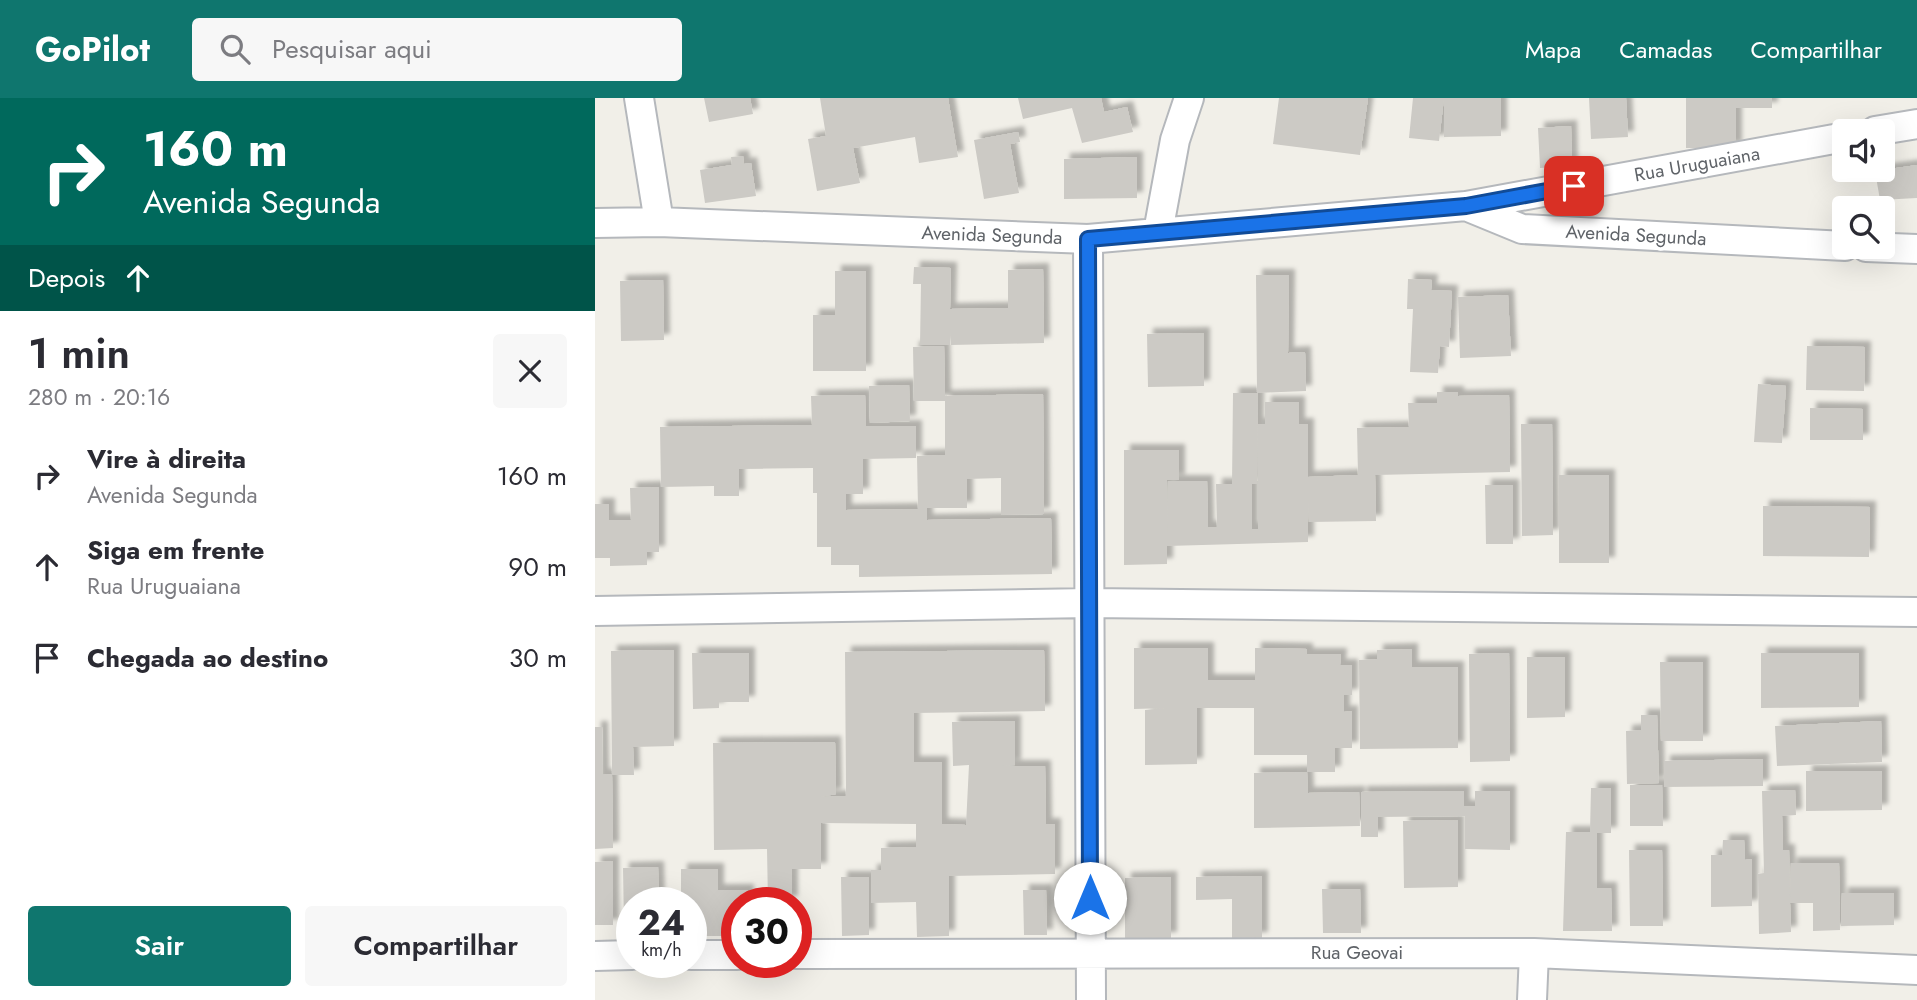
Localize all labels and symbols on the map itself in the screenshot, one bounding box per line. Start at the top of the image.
street label: Rua Uruguaiana [1632,140,1762,188]
pin [1544,156,1604,216]
street label: Avenida Segunda [1565,218,1707,252]
street label: Avenida Segunda [921,219,1063,251]
position arrow [1053,861,1127,935]
speed limit sign: 30 [721,887,812,978]
street label: Rua Geovai [1311,939,1403,966]

